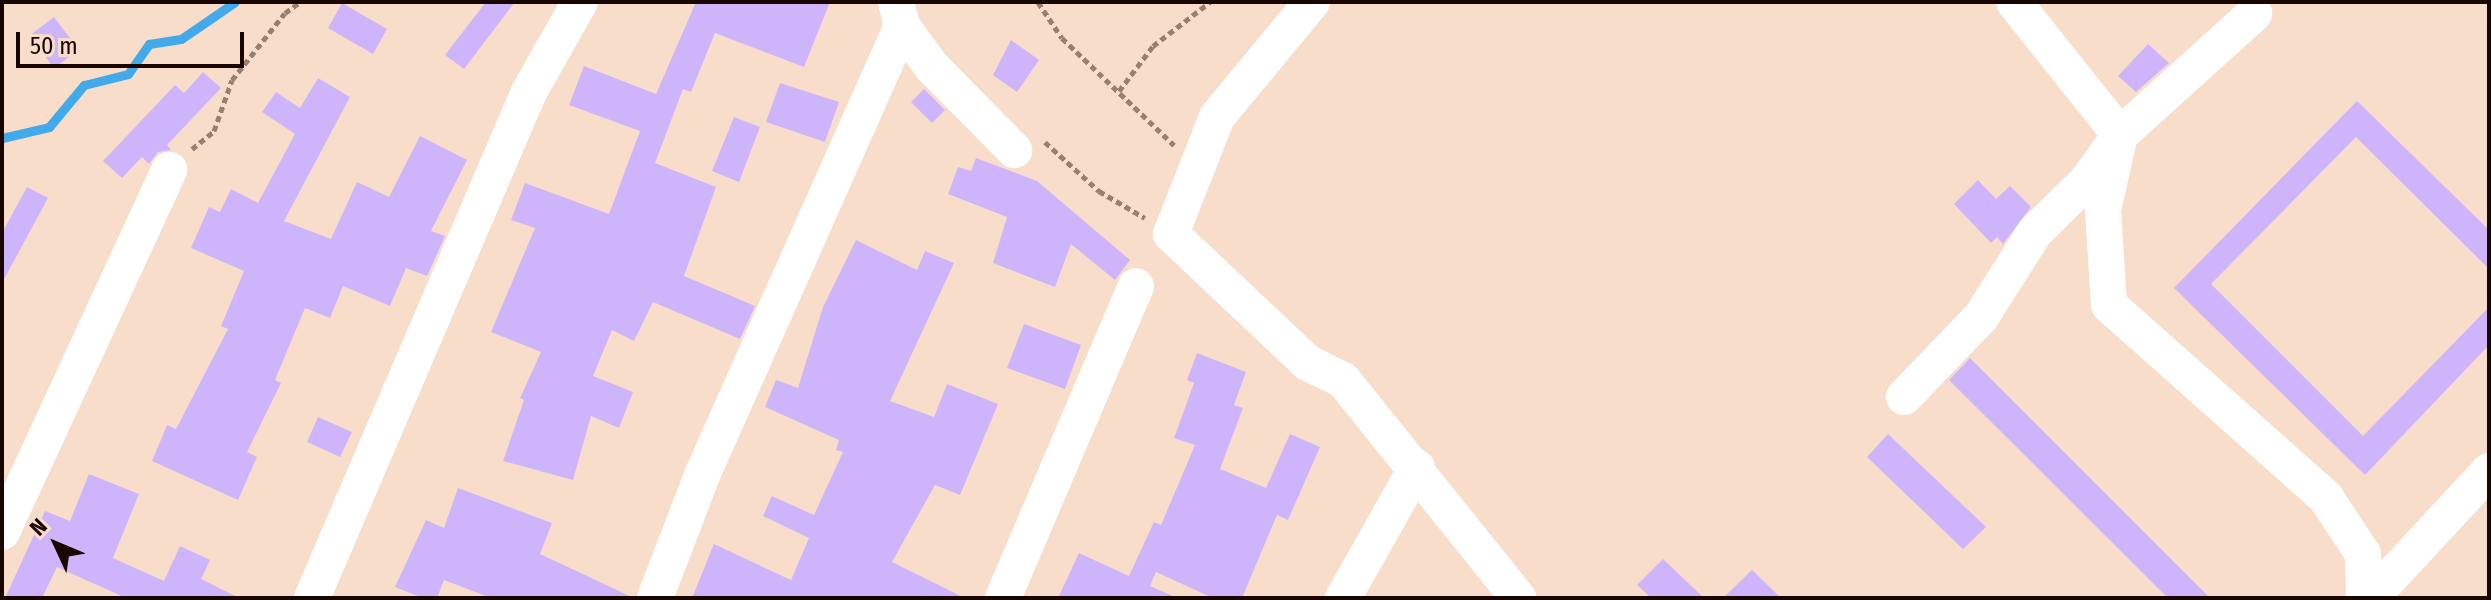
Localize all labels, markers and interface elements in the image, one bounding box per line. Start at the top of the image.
scale bar [20,16,248,66]
text: 50 m [30,32,78,60]
north arrow [16,504,96,584]
text: N [24,513,53,541]

